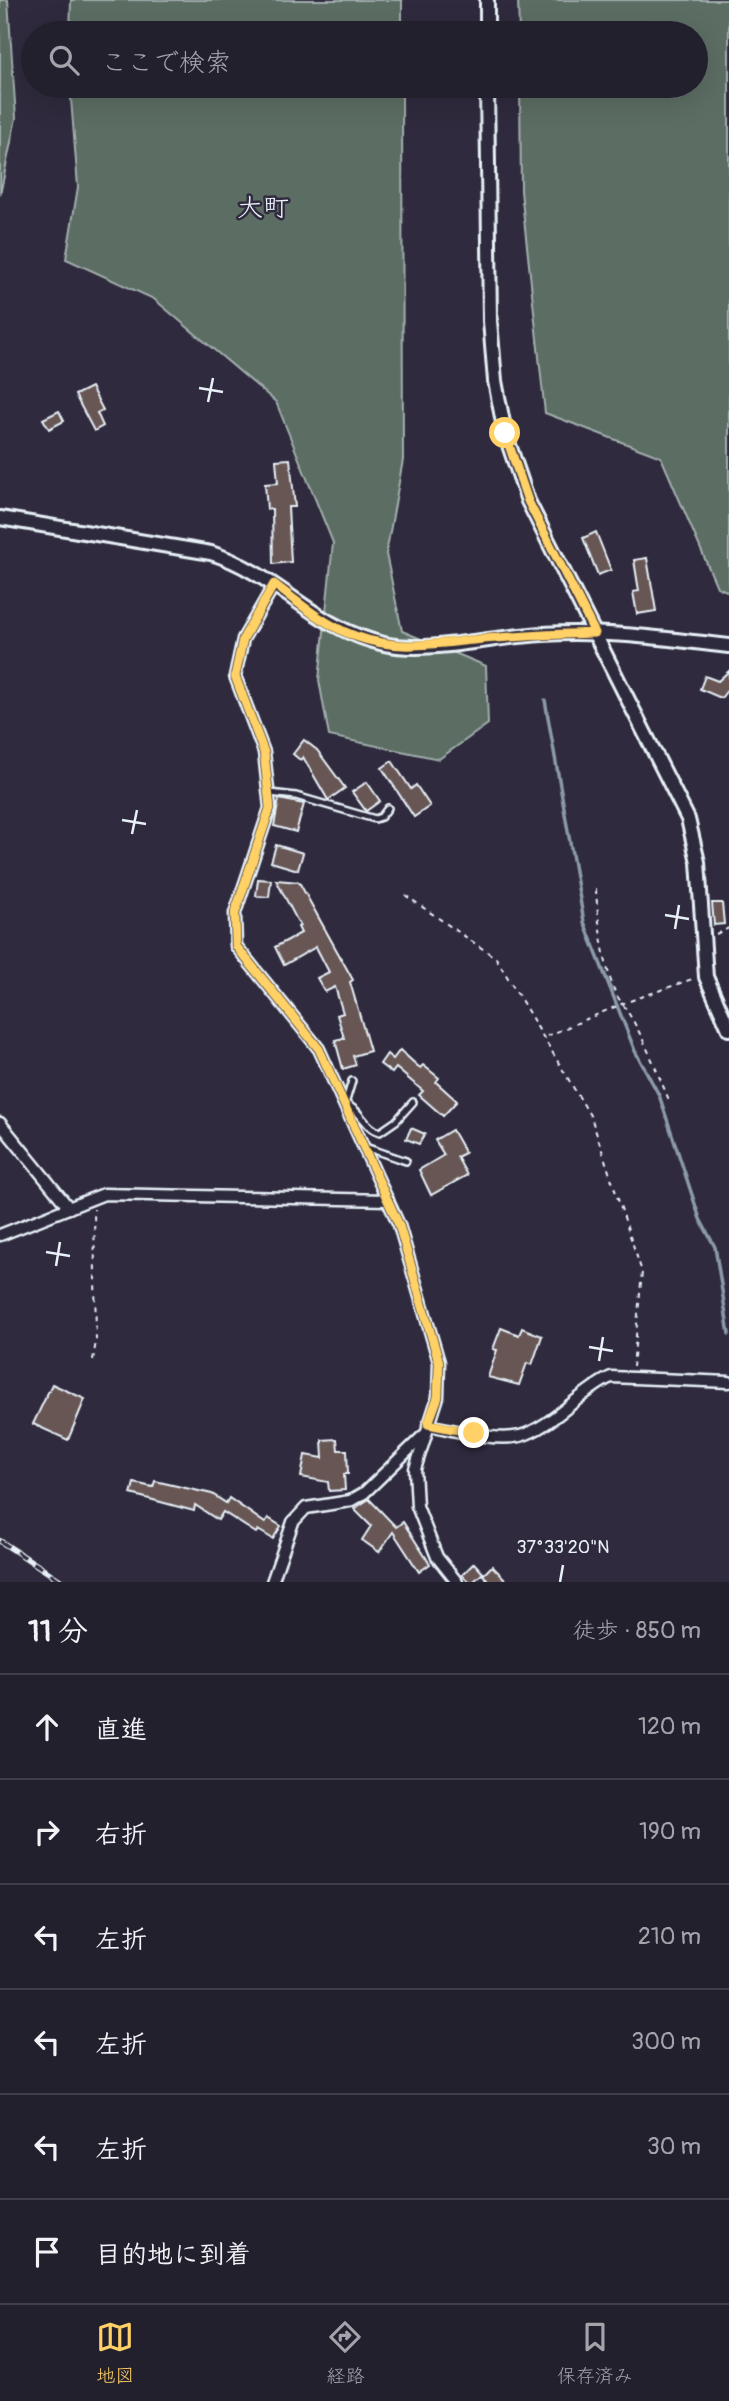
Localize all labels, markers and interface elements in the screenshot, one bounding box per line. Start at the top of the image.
search box [21,21,708,98]
icon: search [45,41,83,79]
text: ここで検索 [101,47,231,79]
district label: 大町 [237,192,289,224]
route start [489,417,520,448]
route end [458,1417,489,1448]
text: 37°33'20"N [517,1536,609,1559]
text: 11 分 [28,1613,88,1650]
text: 徒歩 · 850 m [572,1616,701,1645]
icon: ahead [28,1708,66,1746]
text: 120 m [638,1712,701,1741]
text: 直進 [95,1714,147,1746]
icon: right [28,1813,66,1851]
text: 190 m [639,1817,701,1846]
text: 右折 [95,1819,147,1851]
icon: left [28,1918,66,1956]
text: 210 m [638,1922,701,1951]
text: 左折 [95,1924,147,1956]
icon: left [28,2023,66,2061]
text: 300 m [631,2027,701,2056]
text: 左折 [95,2029,147,2061]
icon: left [28,2128,66,2166]
text: 30 m [647,2132,701,2161]
text: 左折 [95,2134,147,2166]
icon: arrive [28,2233,66,2271]
text: 目的地に到着 [95,2239,251,2271]
tab: 地図 [96,2318,134,2388]
tab: 経路 [326,2318,365,2388]
tab: 保存済み [557,2318,633,2388]

